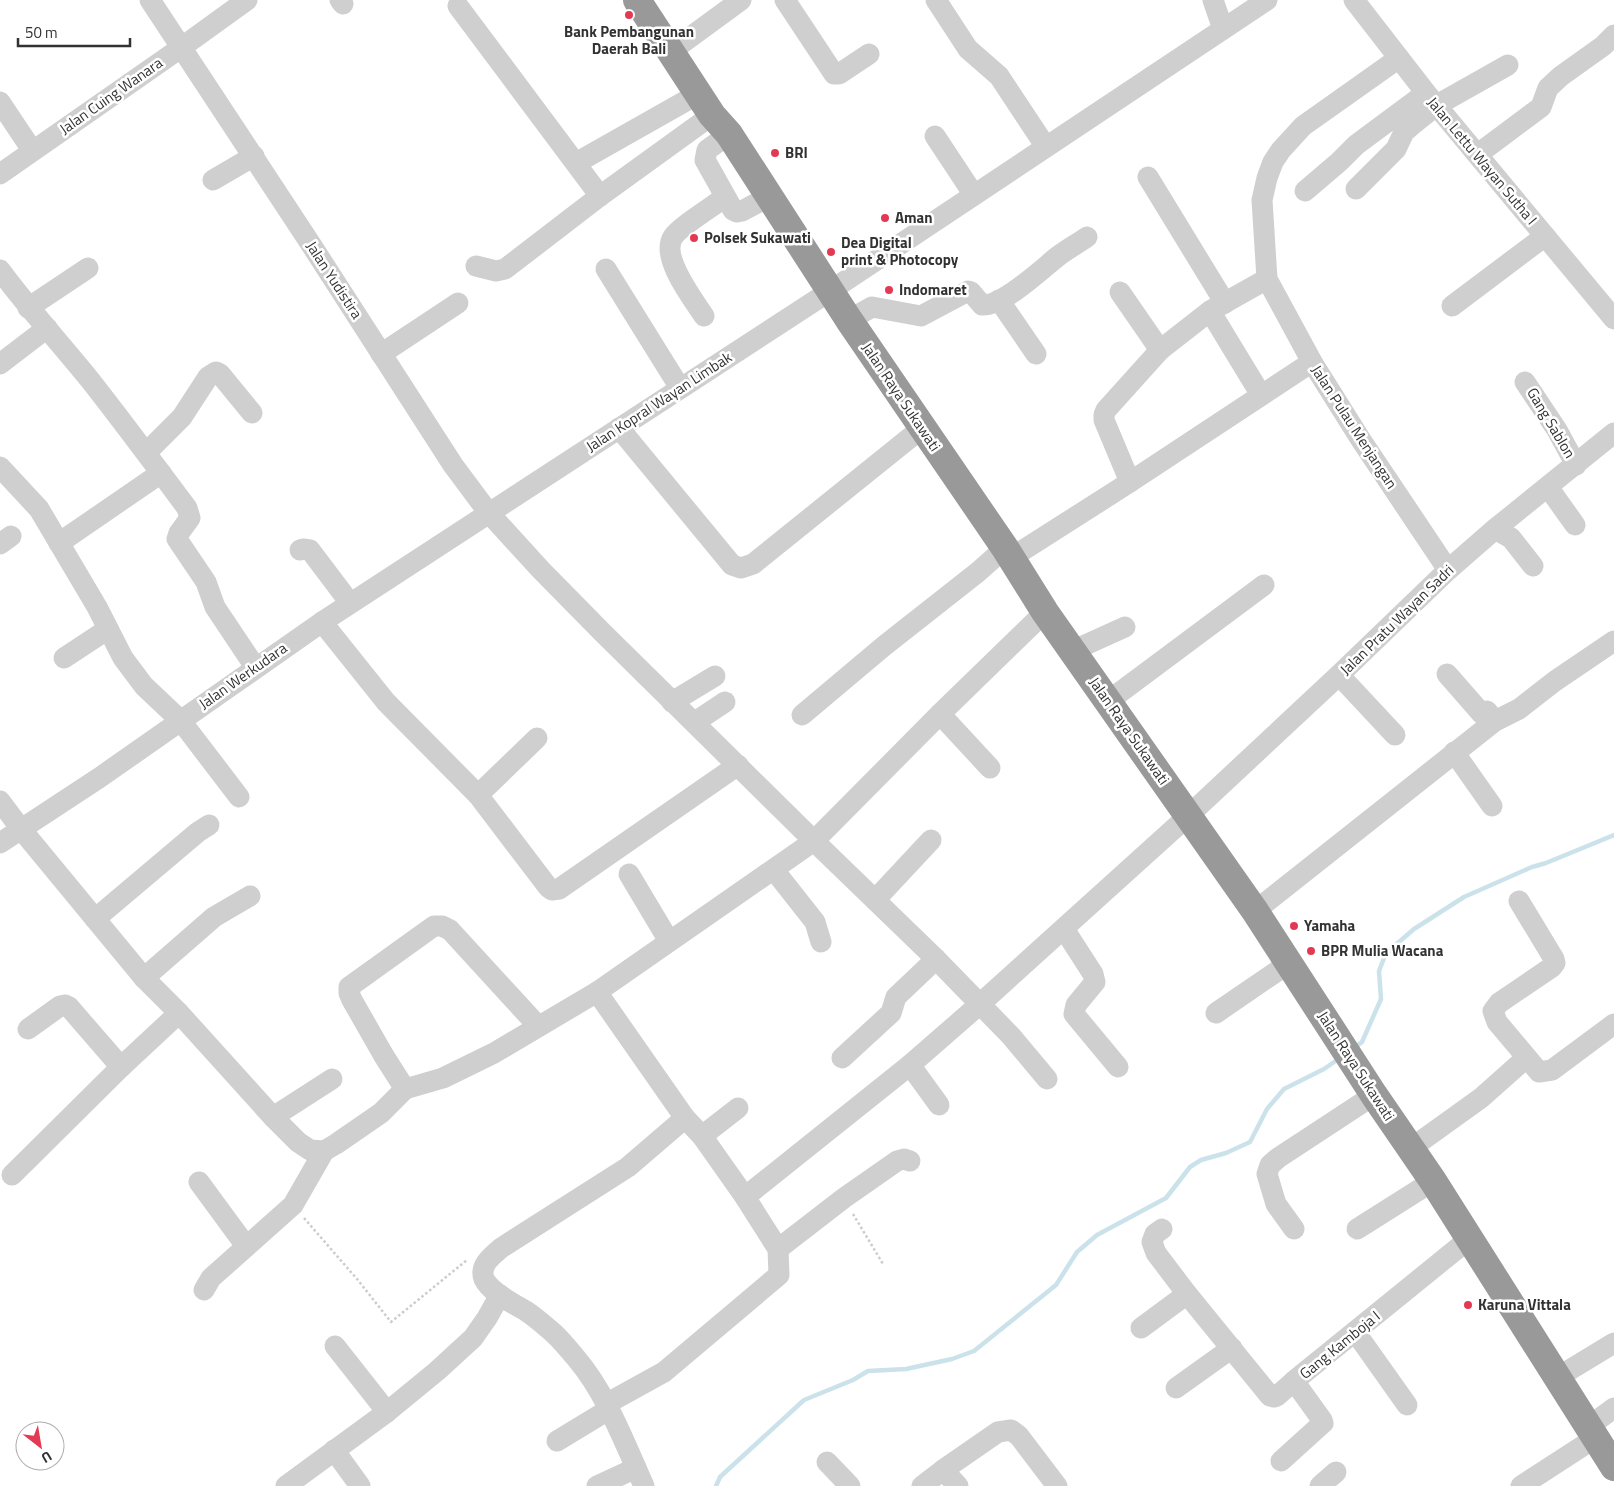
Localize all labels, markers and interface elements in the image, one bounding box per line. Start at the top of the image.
marker: Bank Pembangunan Daerah Bali [623,9,635,21]
scale bar [18,15,130,47]
place label: Bank Pembangunan Daerah Bali [564,20,694,60]
text: 50 m [25,21,58,44]
street label: Jalan Cuing Wanara [54,51,167,140]
street label: Jalan Lettu Wayan Sutha I [1422,92,1543,230]
place label: BRI [785,141,808,164]
marker: BRI [769,147,781,159]
place label: Aman [895,206,933,229]
marker: Aman [879,212,891,224]
place label: Polsek Sukawati [704,226,811,249]
place label: Dea Digital print & Photocopy [841,231,959,271]
marker: Polsek Sukawati [688,232,700,244]
street label: Jalan Yudistira [301,236,369,324]
marker: Dea Digital print & Photocopy [825,246,837,258]
place label: Indomaret [899,278,967,301]
marker: Indomaret [883,284,895,296]
street label: Jalan Raya Sukawati [856,338,946,456]
street label: Jalan Kopral Wayan Limbak [581,346,736,457]
street label: Jalan Pulau Menjangan [1306,360,1403,493]
street label: Gang Sablon [1521,383,1582,462]
street label: Jalan Pratu Wayan Sadri [1334,559,1459,680]
street label: Jalan Werkudara [194,636,292,715]
street label: Jalan Raya Sukawati [1084,672,1175,789]
place label: Yamaha [1304,914,1356,937]
marker: Yamaha [1288,920,1300,932]
place label: BPR Mulia Wacana [1321,939,1444,962]
marker: BPR Mulia Wacana [1305,945,1317,957]
street label: Jalan Raya Sukawati [1312,1006,1401,1125]
place label: Karuna Vittala [1478,1293,1571,1316]
marker: Karuna Vittala [1462,1299,1474,1311]
street label: Gang Kamboja I [1294,1305,1385,1384]
north arrow [15,1421,65,1471]
text: U [38,1446,56,1469]

